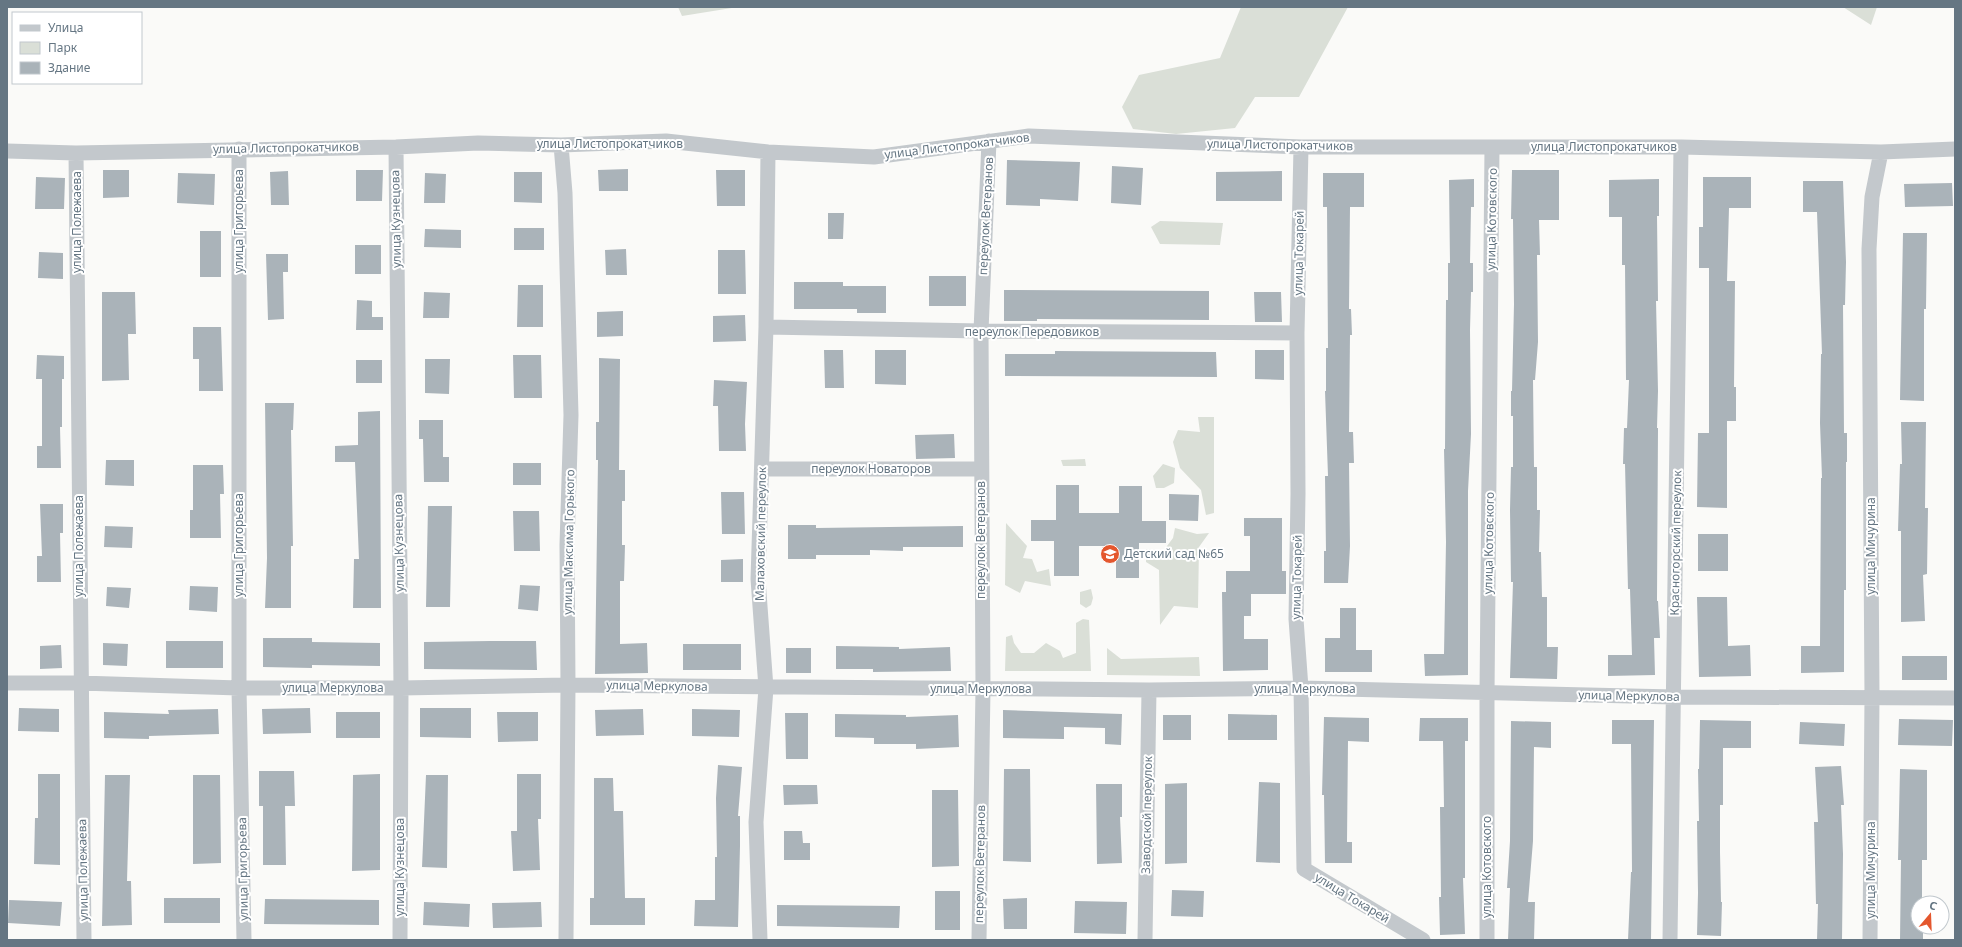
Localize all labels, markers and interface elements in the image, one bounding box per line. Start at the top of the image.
legend [12,12,142,84]
text: Улица [48,19,83,36]
text: Парк [48,39,78,56]
text: Здание [48,59,91,76]
street label: улица Листопрокатчиков [883,128,1031,163]
street label: улица Листопрокатчиков [537,135,683,152]
street label: улица Листопрокатчиков [1207,135,1353,154]
street label: улица Листопрокатчиков [213,138,359,157]
street label: улица Листопрокатчиков [1531,138,1677,155]
street label: переулок Ветеранов [974,156,997,275]
street label: улица Котовского [1482,168,1501,270]
street label: улица Григорьева [230,169,247,273]
street label: улица Кузнецова [386,170,405,268]
street label: улица Полежаева [68,171,85,273]
street label: улица Токарей [1289,211,1308,295]
street label: переулок Передовиков [965,323,1099,340]
street label: переулок Новаторов [811,460,931,477]
street label: Малаховский переулок [751,466,770,601]
street label: улица Максима Горького [559,469,578,615]
street label: Красногорский переулок [1666,470,1685,616]
street label: переулок Ветеранов [972,481,989,599]
street label: улица Котовского [1479,492,1498,594]
street label: улица Григорьева [230,493,247,597]
street label: улица Кузнецова [389,494,408,592]
street label: улица Полежаева [70,495,87,597]
street label: улица Мичурина [1862,497,1879,595]
street label: улица Токарей [1287,535,1306,619]
school or university icon: Детский сад №65 [1099,543,1121,565]
place label: Детский сад №65 [1124,545,1224,562]
street label: улица Меркулова [606,676,708,695]
street label: улица Меркулова [282,679,384,696]
street label: улица Меркулова [930,680,1032,697]
street label: улица Меркулова [1254,680,1356,697]
street label: улица Меркулова [1578,686,1680,705]
street label: Заводской переулок [1137,755,1156,874]
street label: переулок Ветеранов [970,805,989,923]
street label: улица Котовского [1478,816,1495,918]
street label: улица Григорьева [233,817,252,921]
street label: улица Кузнецова [391,818,408,916]
street label: улица Полежаева [73,819,92,921]
street label: улица Мичурина [1862,821,1879,919]
street label: улица Токарей [1312,868,1393,927]
north arrow [1910,895,1950,935]
text: С [1928,897,1939,913]

